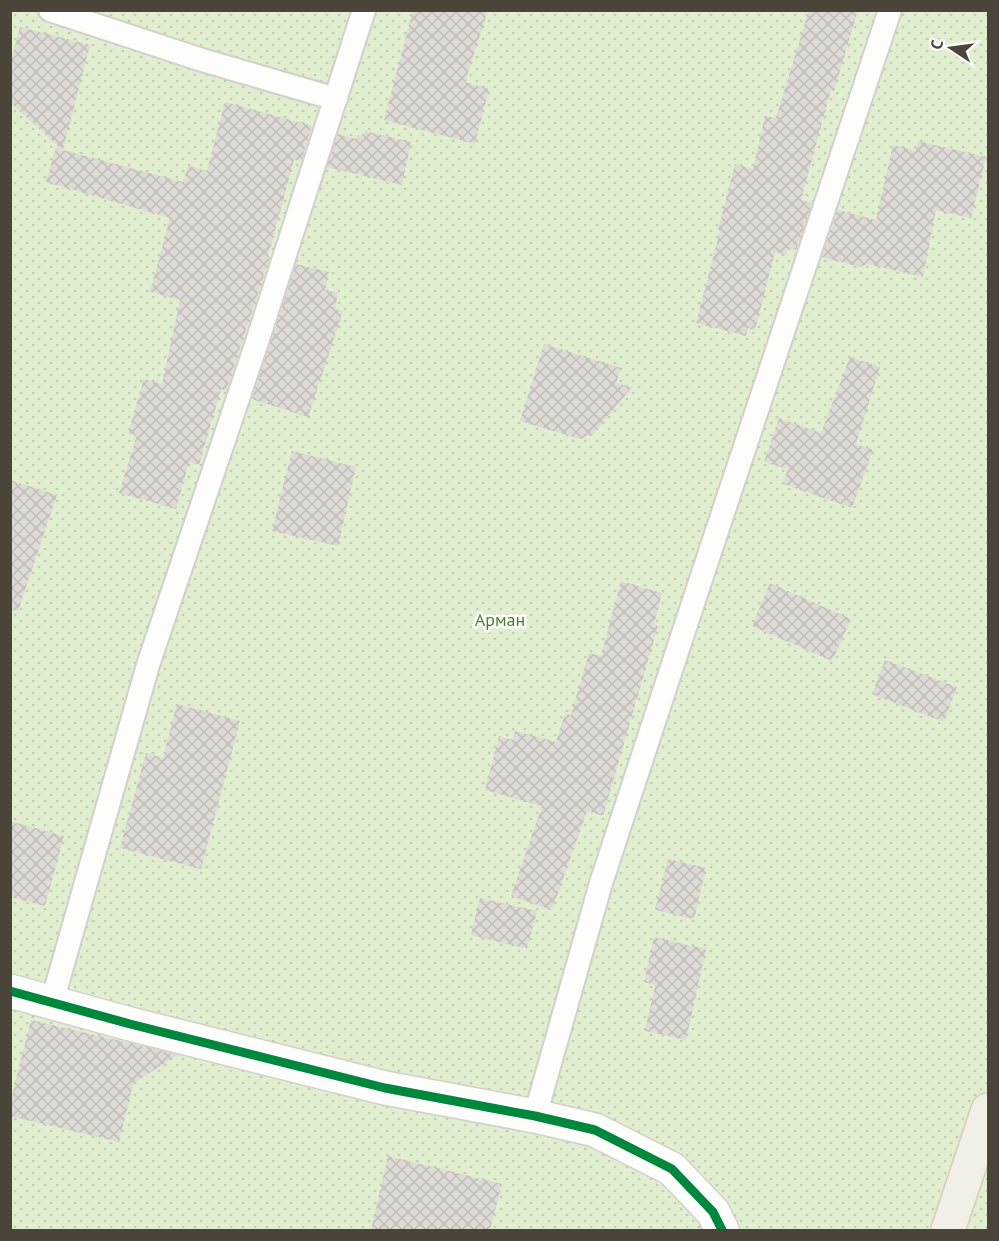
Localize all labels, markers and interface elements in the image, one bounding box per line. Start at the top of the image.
north arrow [921,18,981,78]
text: С [926,38,947,51]
park label: Арман [475,608,525,631]

